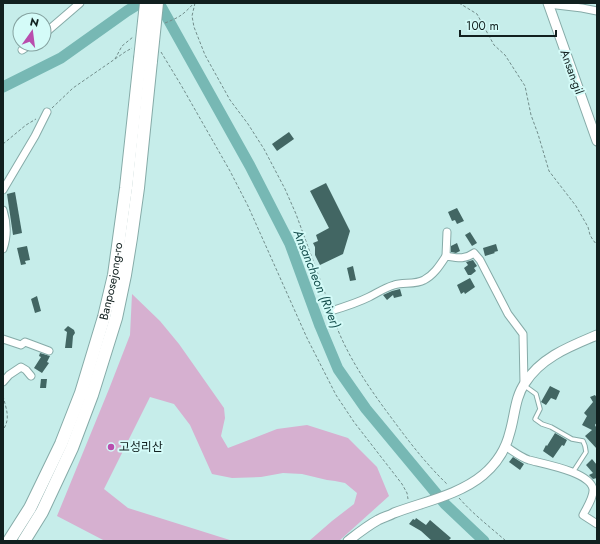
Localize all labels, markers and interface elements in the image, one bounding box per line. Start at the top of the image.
north arrow [12,12,52,52]
scale bar [460,12,556,38]
text: N [28,13,41,31]
text: 100 m [466,17,499,35]
street label: Ansan-gil [556,47,588,97]
water label: Ansancheon (River) [288,226,345,331]
street label: Banposejong-ro [95,241,127,322]
place label: 고성리산 [119,438,163,456]
marker: 고성리산 [106,442,116,452]

